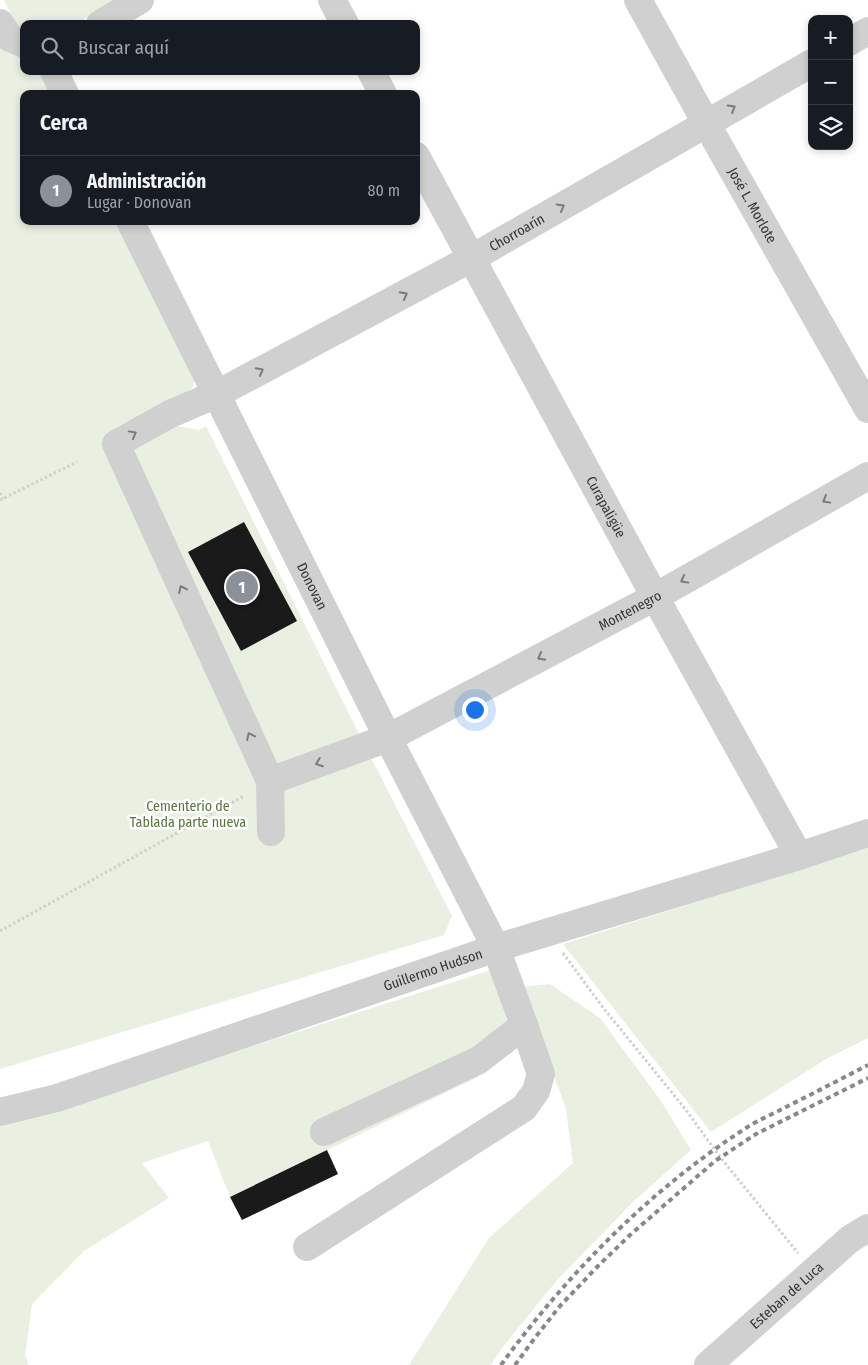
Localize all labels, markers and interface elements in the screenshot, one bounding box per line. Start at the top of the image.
map controls [808,15,853,150]
button: + [808,15,853,60]
search box [20,20,420,75]
icon: search [38,34,66,62]
text: Buscar aquí [78,36,169,59]
button: − [808,60,853,105]
one-way arrow [726,105,735,115]
button: layers [808,105,853,150]
text: Cerca [40,110,88,136]
street label: José L. Morlote [724,165,780,246]
text: Administración [87,170,206,193]
text: 1 [53,181,59,200]
text: 80 m [368,181,400,200]
text: Lugar · Donovan [87,193,191,212]
one-way arrow [555,203,564,213]
street label: Chorroarín [486,210,548,255]
one-way arrow [398,291,407,301]
one-way arrow [255,368,264,378]
one-way arrow [128,430,137,440]
street label: Curapaligüe [582,473,629,541]
one-way arrow [822,494,831,504]
street label: Donovan [293,560,331,613]
pin: 1 [226,568,258,606]
one-way arrow [680,574,689,584]
one-way arrow [178,585,189,594]
street label: Montenegro [596,587,665,634]
one-way arrow [537,651,546,661]
your location [462,697,488,723]
one-way arrow [246,733,256,742]
one-way arrow [315,757,324,767]
park label: Cementerio de Tablada parte nueva [130,798,246,831]
street label: Guillermo Hudson [381,945,485,995]
street label: Esteban de Luca [747,1259,827,1333]

